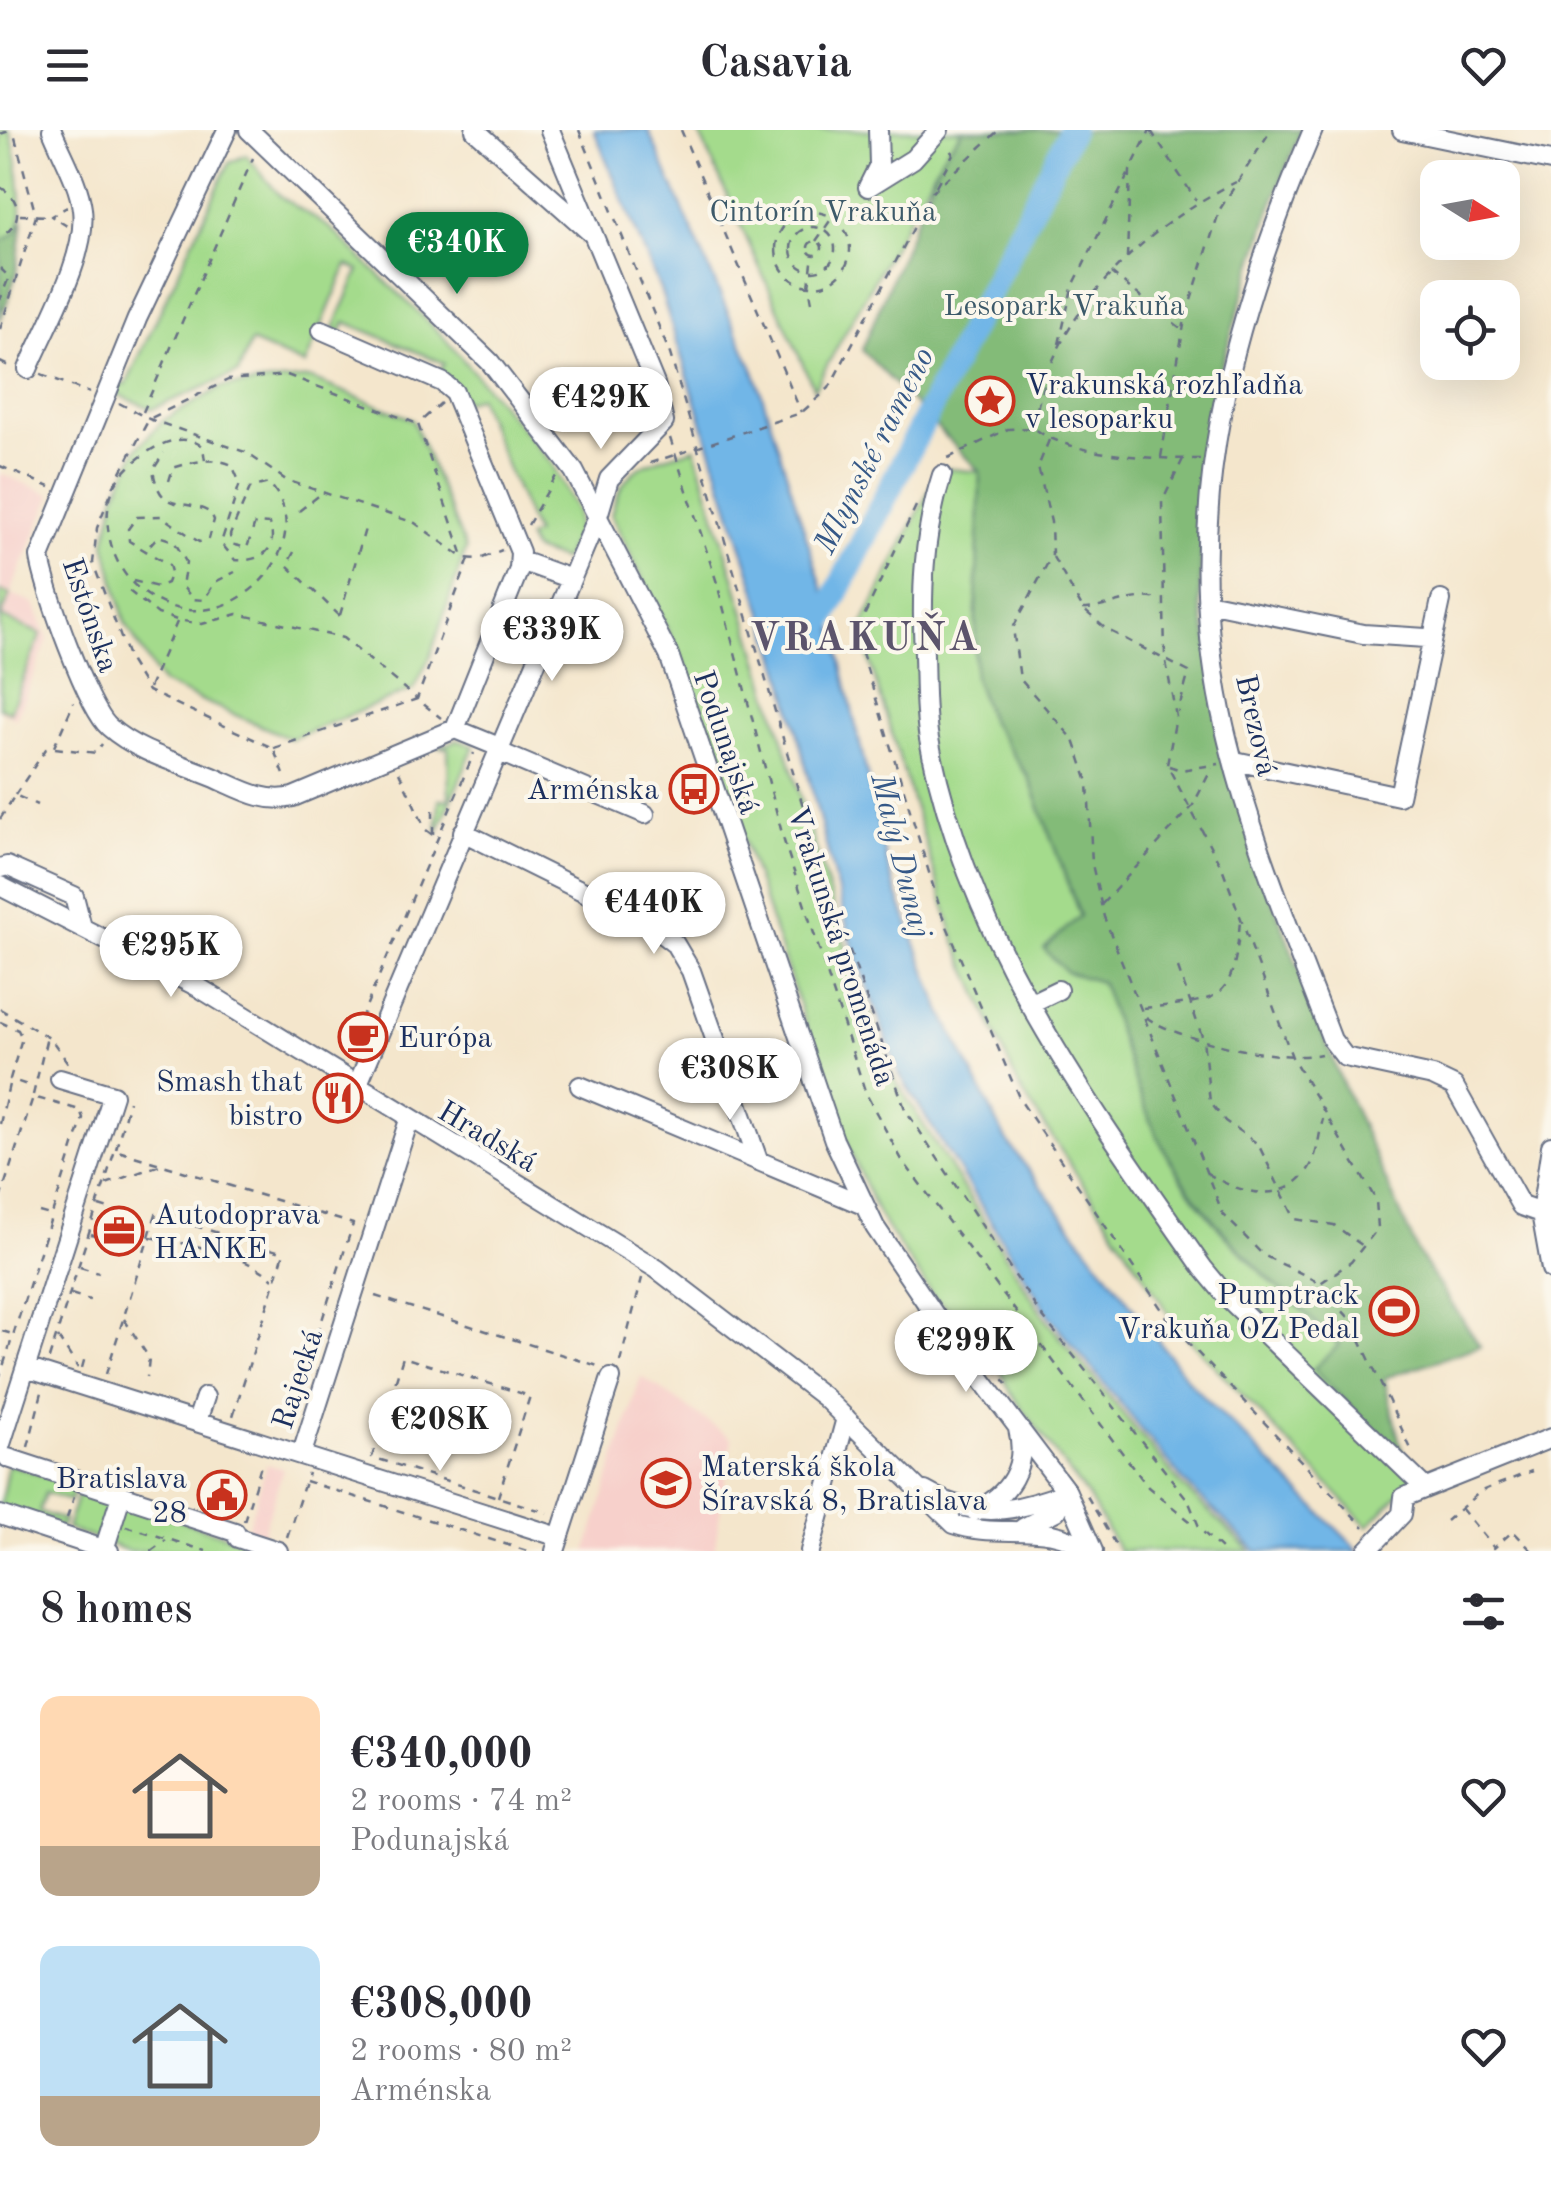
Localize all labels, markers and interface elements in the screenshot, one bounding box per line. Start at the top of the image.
icon: menu [40,38,95,93]
icon: heart [1456,38,1511,93]
text: Casavia [699,42,852,87]
north arrow [1420,160,1520,260]
map controls [1420,160,1520,380]
park label: Cintorín Vrakuňa [709,198,937,228]
pin: €340K [387,212,527,297]
text: €340K [408,228,506,260]
button: locate [1420,280,1520,380]
park label: Lesopark Vrakuňa [943,292,1185,322]
water label: Mlynské rameno [810,343,941,561]
pin: €429K [531,367,671,452]
place label: Vrakunská rozhľadňa v lesoparku [1025,371,1303,435]
place icon: Vrakunská rozhľadňa v lesoparku [964,375,1016,427]
text: €429K [552,383,650,415]
street label: Estónska [56,555,123,677]
pin: €339K [482,599,622,684]
district label: VRAKUŇA [749,612,981,660]
text: €339K [503,615,601,647]
street label: Podunajská [687,667,764,818]
street label: Brezová [1229,672,1281,779]
bus stop icon: Arménska [668,763,720,815]
water label: Malý Dunaj [863,769,935,943]
place label: Arménska [527,776,659,806]
street label: Vrakunská promenáda [781,803,900,1090]
pin: €440K [584,872,724,957]
text: €440K [605,888,703,920]
pin: €295K [101,915,241,1000]
text: €295K [122,931,220,963]
cafe icon: Európa [337,1011,389,1063]
place label: Európa [398,1024,492,1054]
pin: €308K [660,1038,800,1123]
text: €308K [681,1054,779,1086]
place label: Smash that bistro [156,1068,303,1132]
restaurant icon: Smash that bistro [312,1072,364,1124]
street label: Hradská [432,1097,542,1179]
place label: Autodoprava HANKE [154,1201,320,1265]
office icon: Autodoprava HANKE [93,1205,145,1257]
place label: Pumptrack Vrakuňa OZ Pedal [1118,1281,1359,1345]
sports icon: Pumptrack Vrakuňa OZ Pedal [1368,1285,1420,1337]
pin: €299K [896,1310,1036,1395]
street label: Rajecká [269,1326,329,1433]
text: €299K [917,1326,1015,1358]
pin: €208K [370,1389,510,1474]
text: €208K [391,1405,489,1437]
place label: Materská škola Šíravská 8, Bratislava [701,1453,987,1517]
school or university icon: Materská škola Šíravská 8, Bratislava [640,1457,692,1509]
place label: Bratislava 28 [56,1465,187,1529]
public building icon: Bratislava 28 [196,1469,248,1521]
icon: filters [1456,1584,1511,1639]
text: 8 homes [40,1590,192,1632]
text: €340,000 [350,1735,532,1777]
icon: home [120,1736,240,1856]
icon: heart [1456,1769,1511,1824]
text: 2 rooms · 74 m² [350,1786,572,1818]
text: Podunajská [350,1826,509,1858]
text: €308,000 [350,1985,532,2027]
icon: home [120,1986,240,2106]
icon: heart [1456,2019,1511,2074]
text: 2 rooms · 80 m² [350,2036,572,2068]
text: Arménska [350,2076,491,2108]

